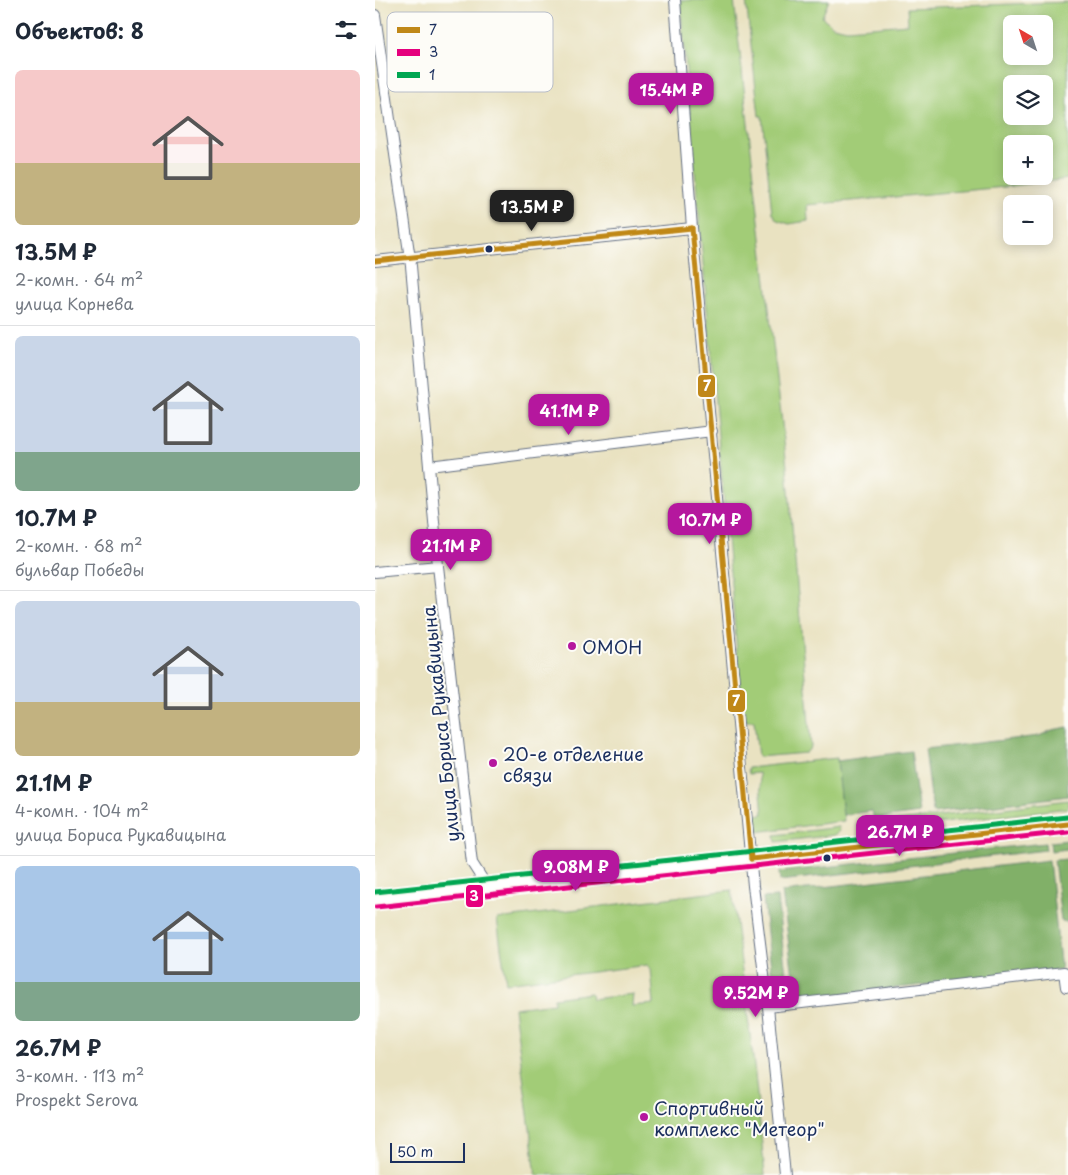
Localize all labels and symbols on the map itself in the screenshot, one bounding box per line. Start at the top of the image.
legend [387,12,553,92]
north arrow [1003,15,1053,65]
text: 7 [429,19,437,40]
text: 3 [429,41,438,62]
text: 1 [429,64,435,85]
pin: 15.4M ₽ [625,72,717,115]
pin: 13.5M ₽ [486,190,578,232]
unlabelled marker [484,244,494,254]
line badge: 7 [697,374,716,398]
text: 7 [703,375,712,396]
pin: 41.1M ₽ [523,394,615,436]
pin: 10.7M ₽ [664,502,756,545]
pin: 21.1M ₽ [405,528,497,571]
street label: улица Бориса Рукавицына [414,604,466,843]
place label: ОМОН [582,633,642,660]
marker: ОМОН [566,640,578,652]
line badge: 7 [727,689,746,713]
text: 7 [732,690,741,711]
place label: 20-е отделение связи [503,740,644,788]
marker: 20-е отделение связи [487,757,499,769]
pin: 26.7M ₽ [854,814,946,857]
pin: 9.08M ₽ [530,850,622,892]
unlabelled marker [822,853,832,863]
line badge: 3 [465,884,484,908]
text: 3 [469,885,479,906]
pin: 9.52M ₽ [710,976,802,1018]
place label: Спортивный комплекс "Метеор" [654,1094,825,1142]
marker: Спортивный комплекс "Метеор" [638,1111,650,1123]
scale bar [390,1140,465,1163]

